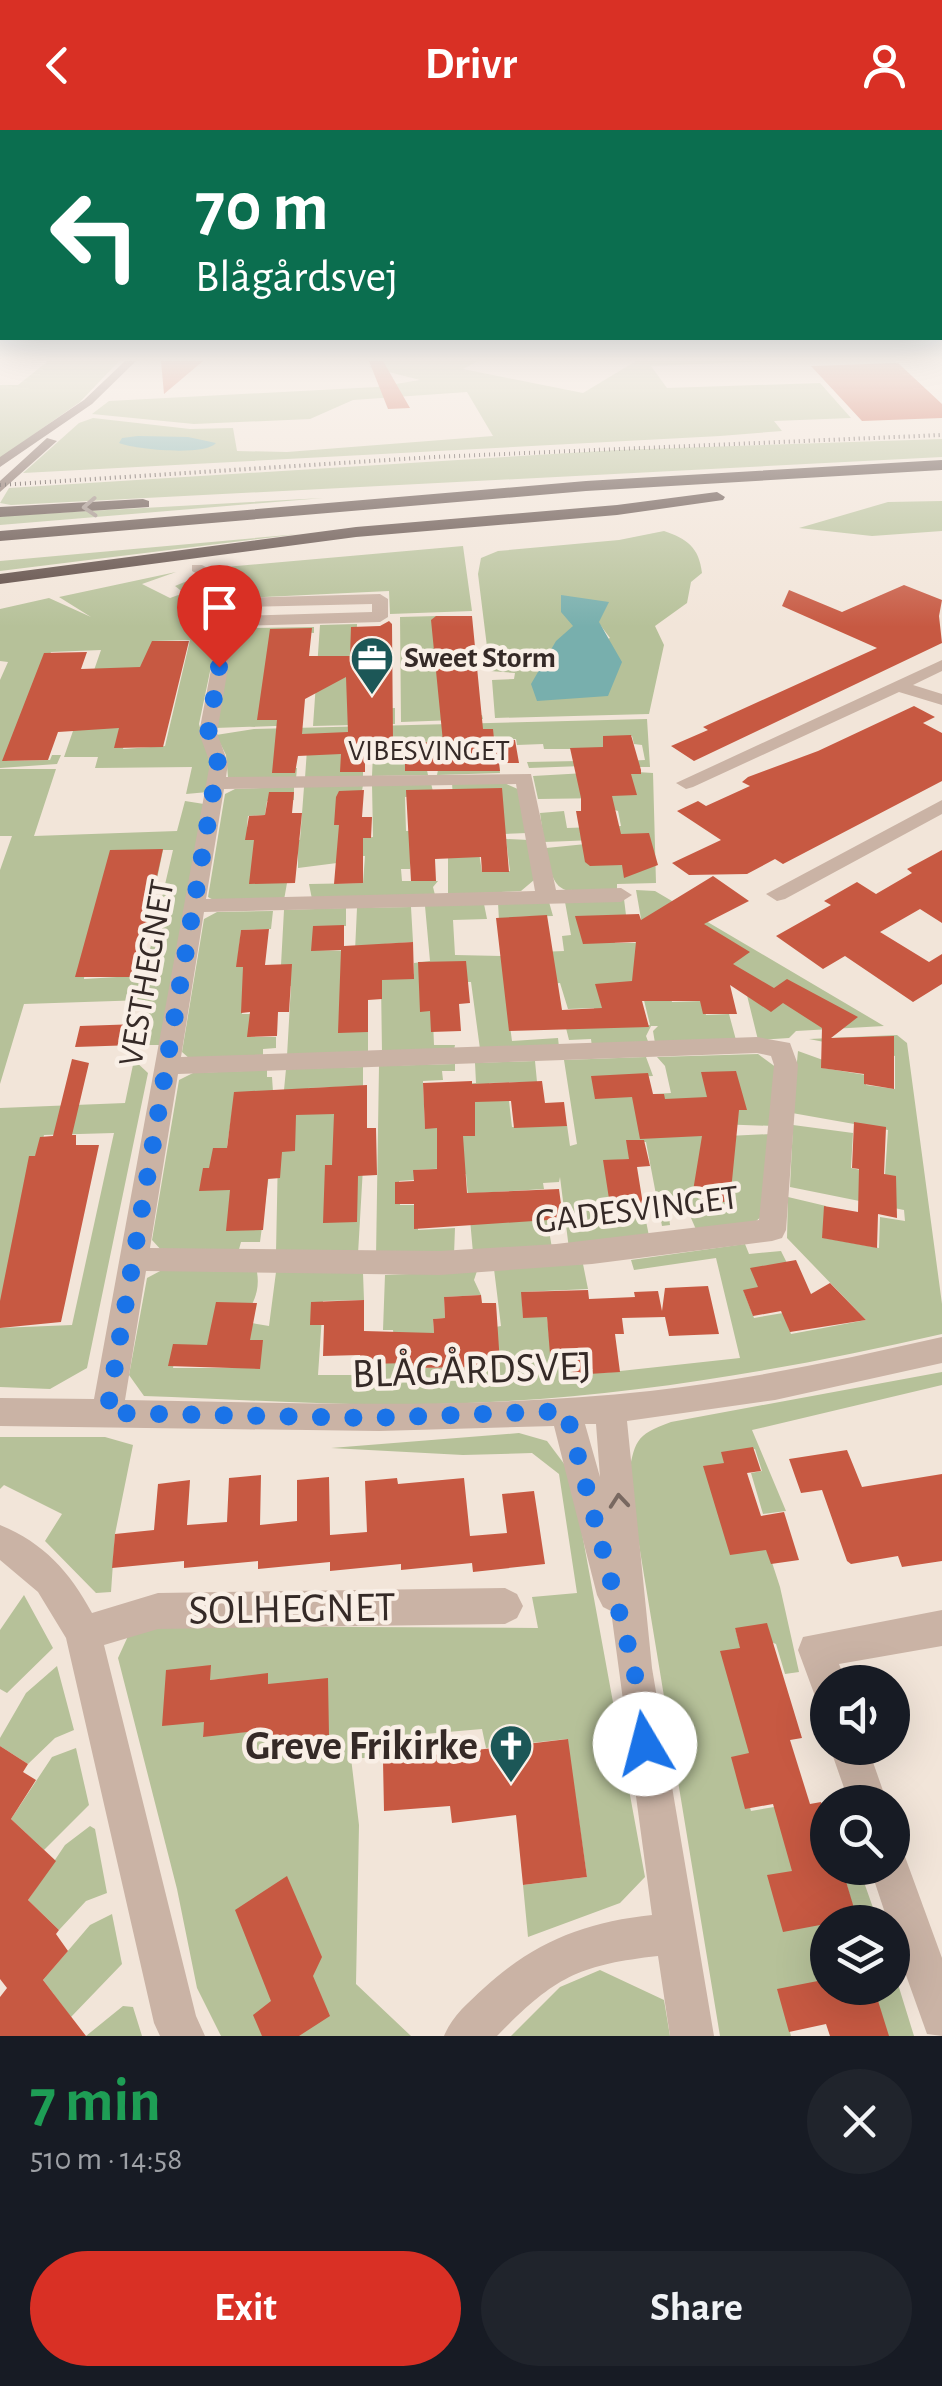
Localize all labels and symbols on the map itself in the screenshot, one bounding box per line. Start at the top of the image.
one-way arrow [81,496,97,517]
pin [177,565,262,668]
office icon: Sweet Storm [349,635,395,696]
place label: Sweet Storm [404,643,556,673]
street label: VIBESVINGET [348,736,510,766]
street label: VESTHEGNET [113,877,181,1069]
street label: GADESVINGET [533,1180,741,1240]
street label: BLÅGÅRDSVEJ [351,1341,593,1395]
one-way arrow [608,1493,630,1509]
street label: SOLHEGNET [188,1586,396,1632]
position arrow [593,1692,697,1796]
church icon: Greve Frikirke [488,1723,534,1784]
place label: Greve Frikirke [245,1725,478,1767]

